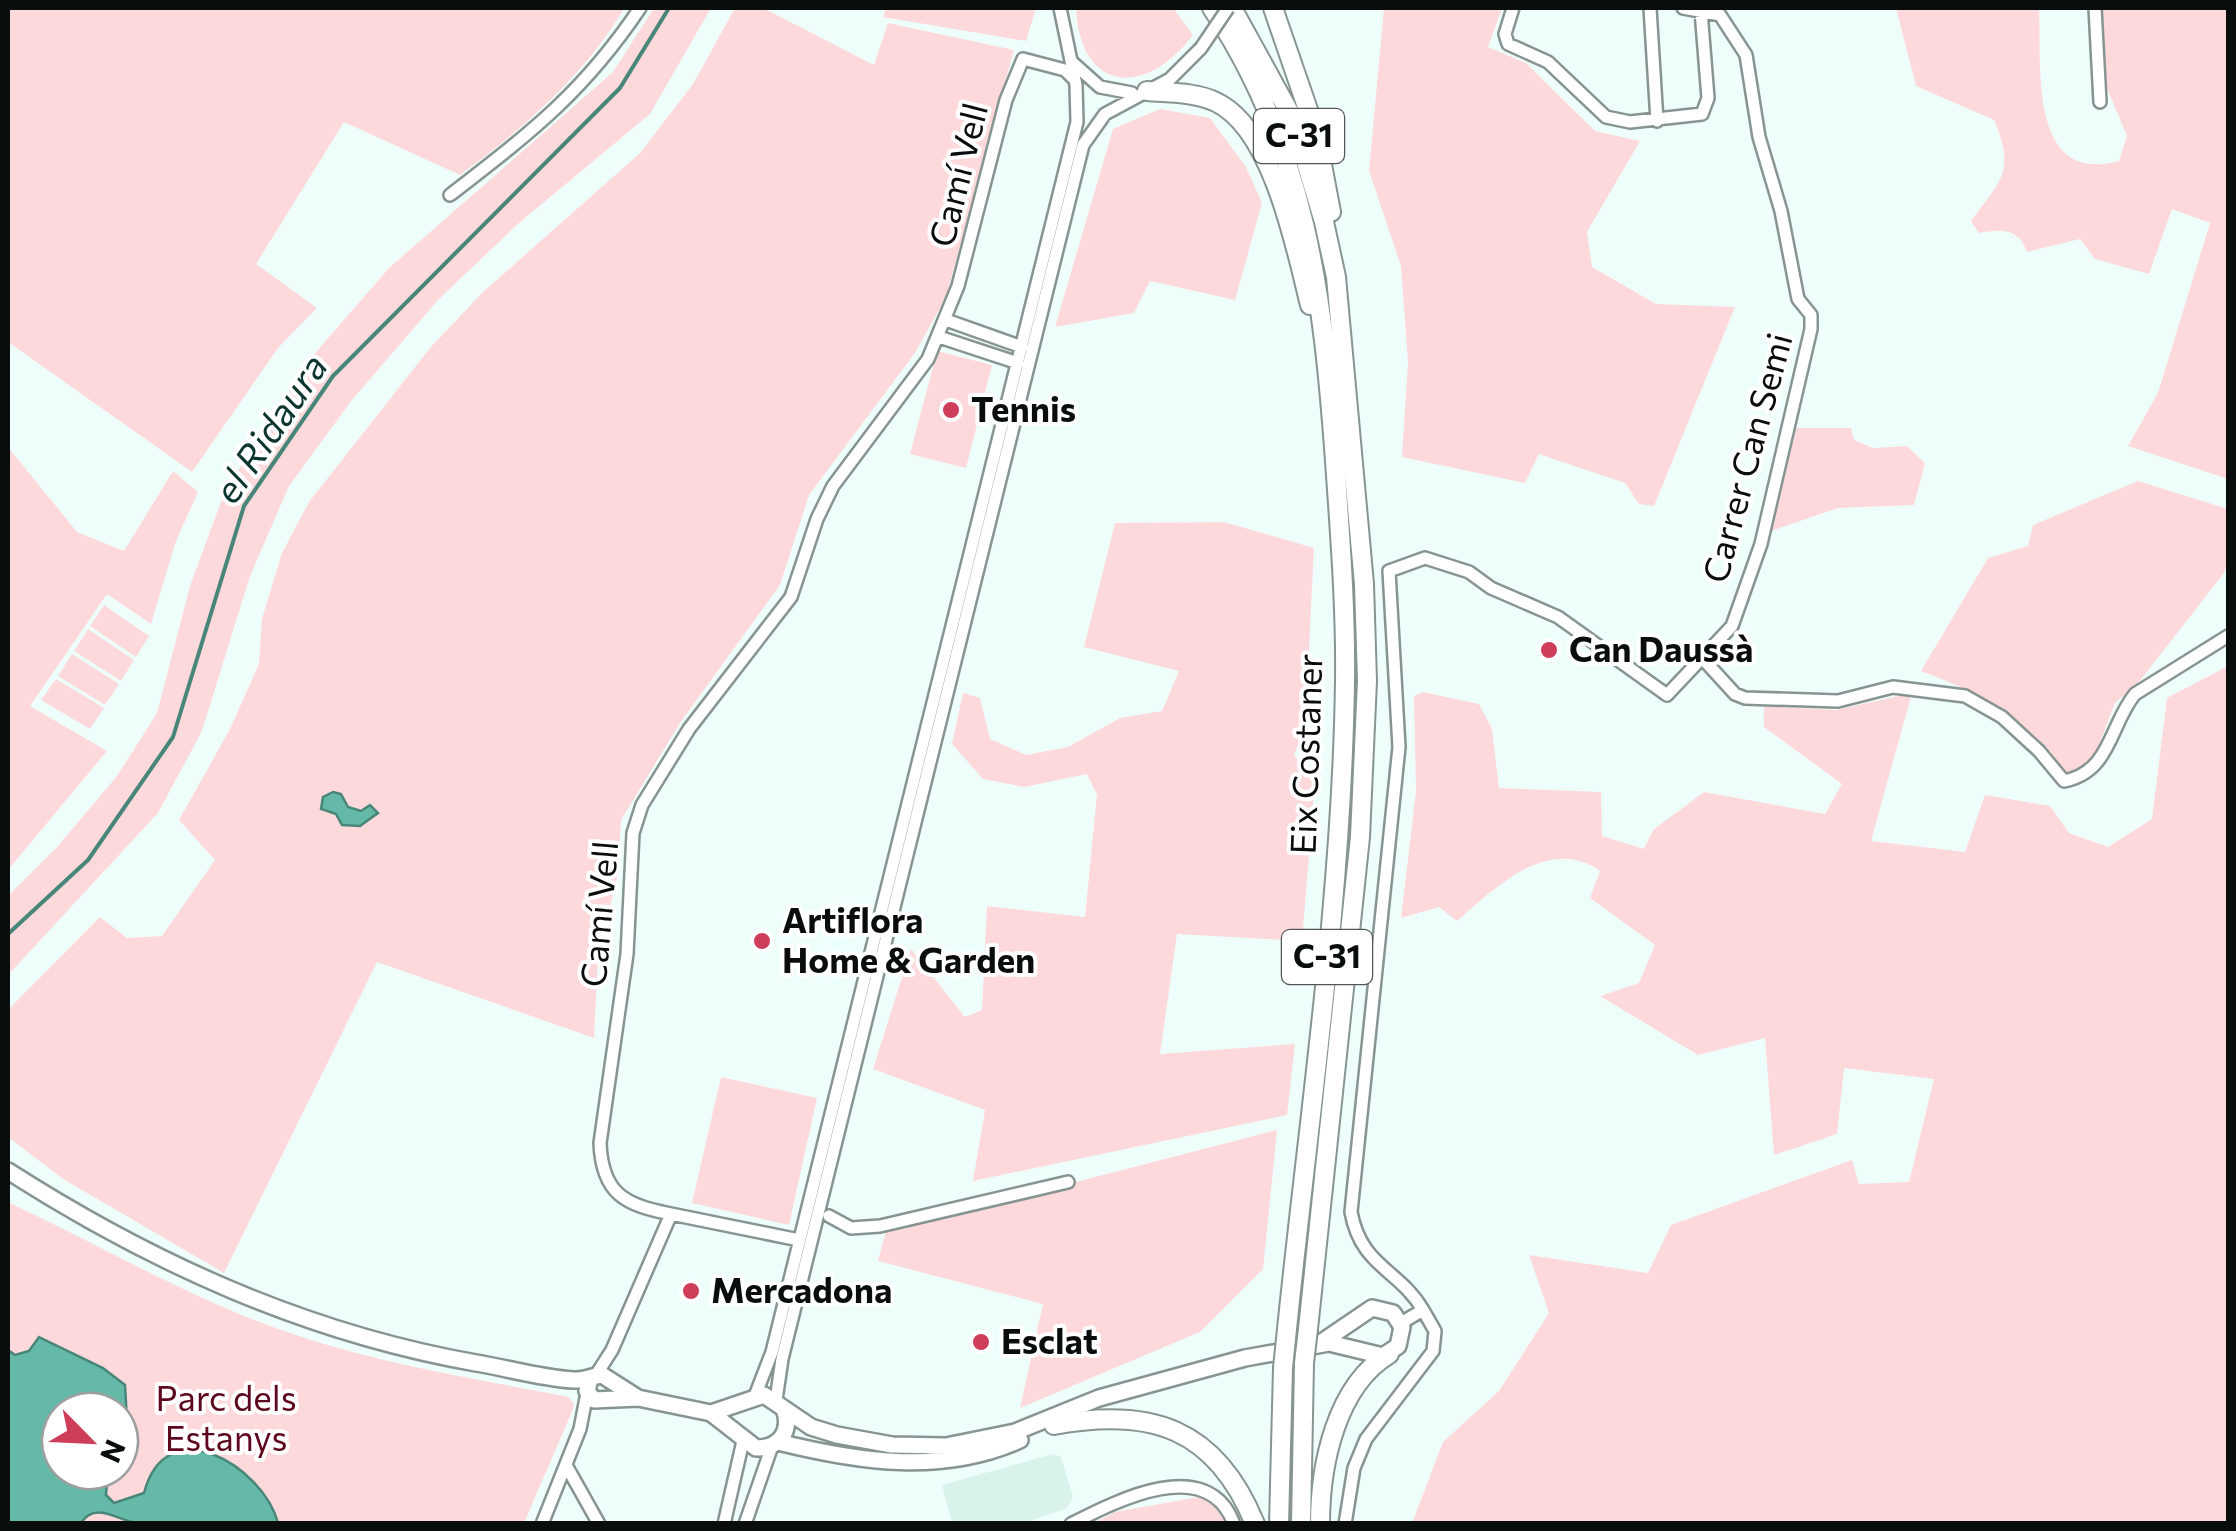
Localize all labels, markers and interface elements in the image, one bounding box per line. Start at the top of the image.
street label: Camí Vell [918,98,995,251]
road number: C-31 [1254,109,1344,163]
street label: Carrer Can Semi [1692,328,1800,587]
water label: el Ridaura [202,344,336,511]
place label: Tennis [971,386,1076,429]
marker: Tennis [940,399,962,421]
place label: Can Daussà [1569,626,1753,669]
marker: Can Daussà [1538,639,1560,661]
street label: Eix Costaner [1280,653,1329,855]
street label: Camí Vell [570,839,625,989]
place label: Artiflora Home & Garden [782,897,1035,980]
marker: Artiflora Home & Garden [751,930,773,952]
road number: C-31 [1282,930,1372,984]
place label: Mercadona [711,1267,892,1310]
marker: Mercadona [680,1280,702,1302]
place label: Esclat [1001,1318,1098,1361]
marker: Esclat [970,1331,992,1353]
park label: Parc dels Estanys [155,1375,297,1458]
north arrow [40,1391,140,1491]
text: N [94,1435,134,1468]

